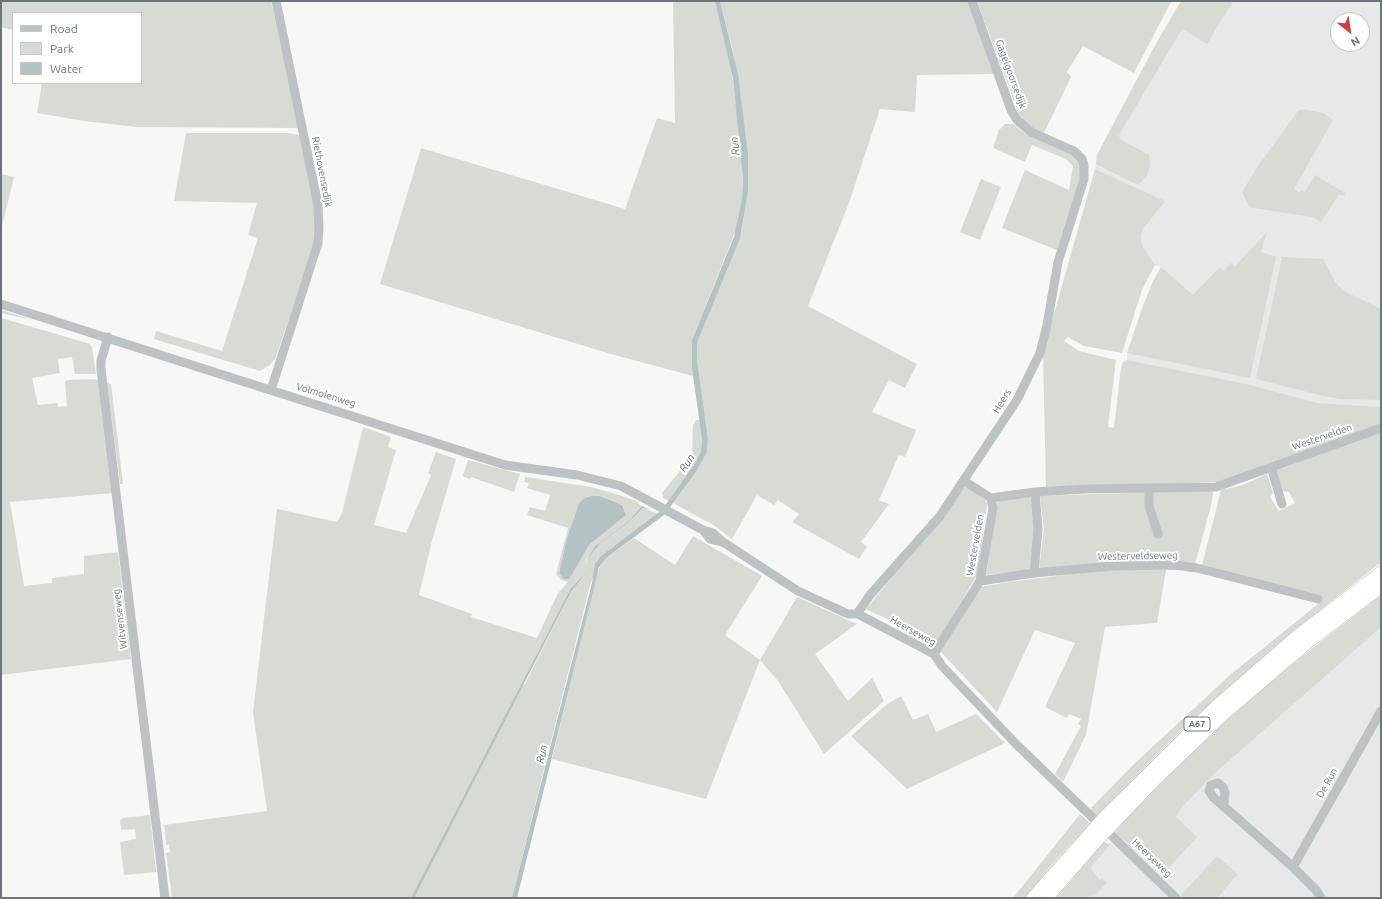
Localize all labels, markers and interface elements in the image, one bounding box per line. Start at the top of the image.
legend [12,12,142,84]
north arrow [1330,12,1370,52]
text: Road [50,22,78,35]
text: N [1349,34,1362,49]
street label: Gagelgoorsedijk [993,38,1029,110]
text: Park [50,42,74,55]
text: Water [50,62,83,75]
street label: Riethovensedijk [309,136,335,208]
water label: Run [727,136,743,156]
street label: Volmolenweg [295,380,357,410]
street label: Heers [990,387,1014,415]
street label: Westervelden [1291,421,1353,453]
water label: Run [676,452,698,474]
street label: Westervelden [964,513,986,577]
street label: Westerveldseweg [1098,549,1178,563]
street label: Witvenseweg [110,588,130,650]
street label: Heerseweg [888,613,938,649]
road number: A67 [1184,717,1210,731]
water label: Run [533,743,551,765]
street label: De Run [1314,766,1340,800]
street label: Heerseweg [1130,836,1174,880]

